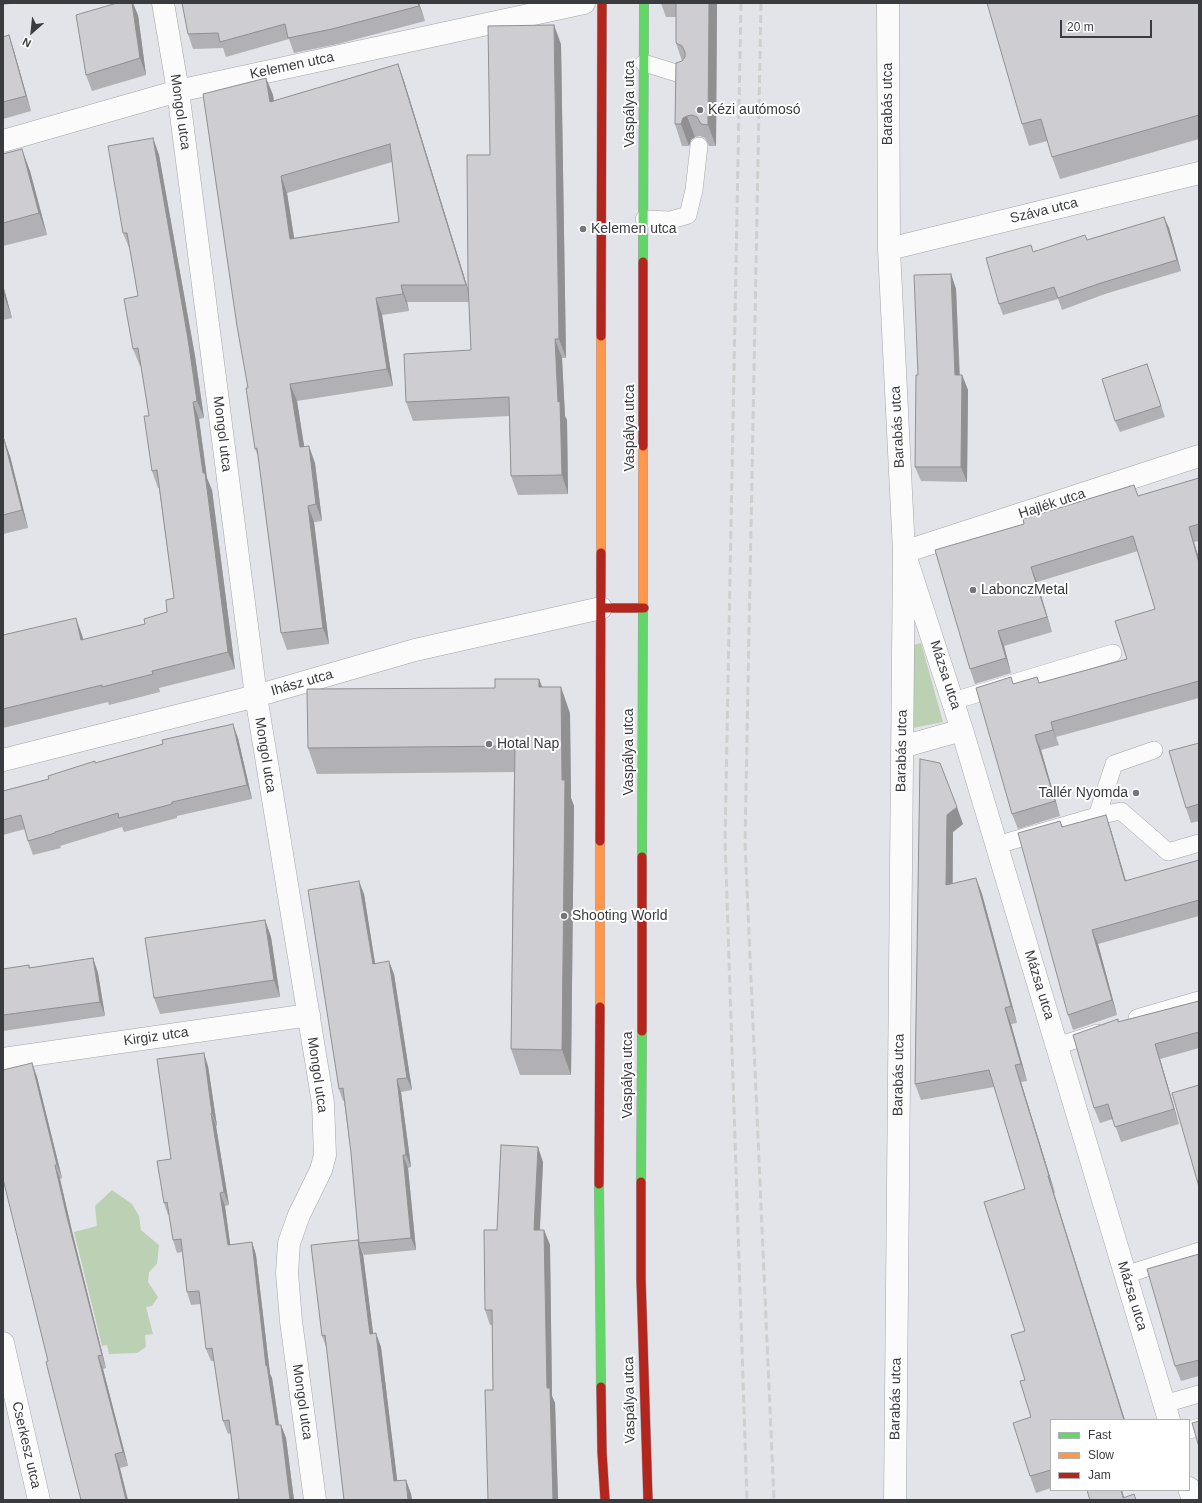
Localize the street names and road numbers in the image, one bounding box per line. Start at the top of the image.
street label: Kelemen utca [248,49,336,83]
street label: Vaspálya utca [622,61,638,147]
street label: Barabás utca [880,63,896,145]
street label: Mongol utca [166,73,194,151]
street label: Száva utca [1008,194,1080,228]
street label: Vaspálya utca [622,385,638,471]
street label: Barabás utca [887,385,909,469]
street label: Mongol utca [209,395,235,473]
street label: Hajlék utca [1016,485,1088,523]
street label: Mázsa utca [926,638,964,712]
street label: Ihász utca [269,666,335,700]
street label: Vaspálya utca [621,709,637,795]
street label: Barabás utca [893,710,911,792]
street label: Mongol utca [251,716,279,794]
street label: Mázsa utca [1021,948,1057,1022]
street label: Kirgiz utca [122,1024,190,1050]
street label: Vaspálya utca [620,1032,636,1118]
street label: Barabás utca [890,1034,908,1116]
street label: Mongol utca [303,1036,331,1114]
street label: Mázsa utca [1114,1259,1150,1333]
street label: Vaspálya utca [621,1356,639,1444]
street label: Barabás utca [887,1358,905,1440]
street label: Mongol utca [288,1363,316,1441]
street label: Cserkesz utca [8,1400,44,1490]

